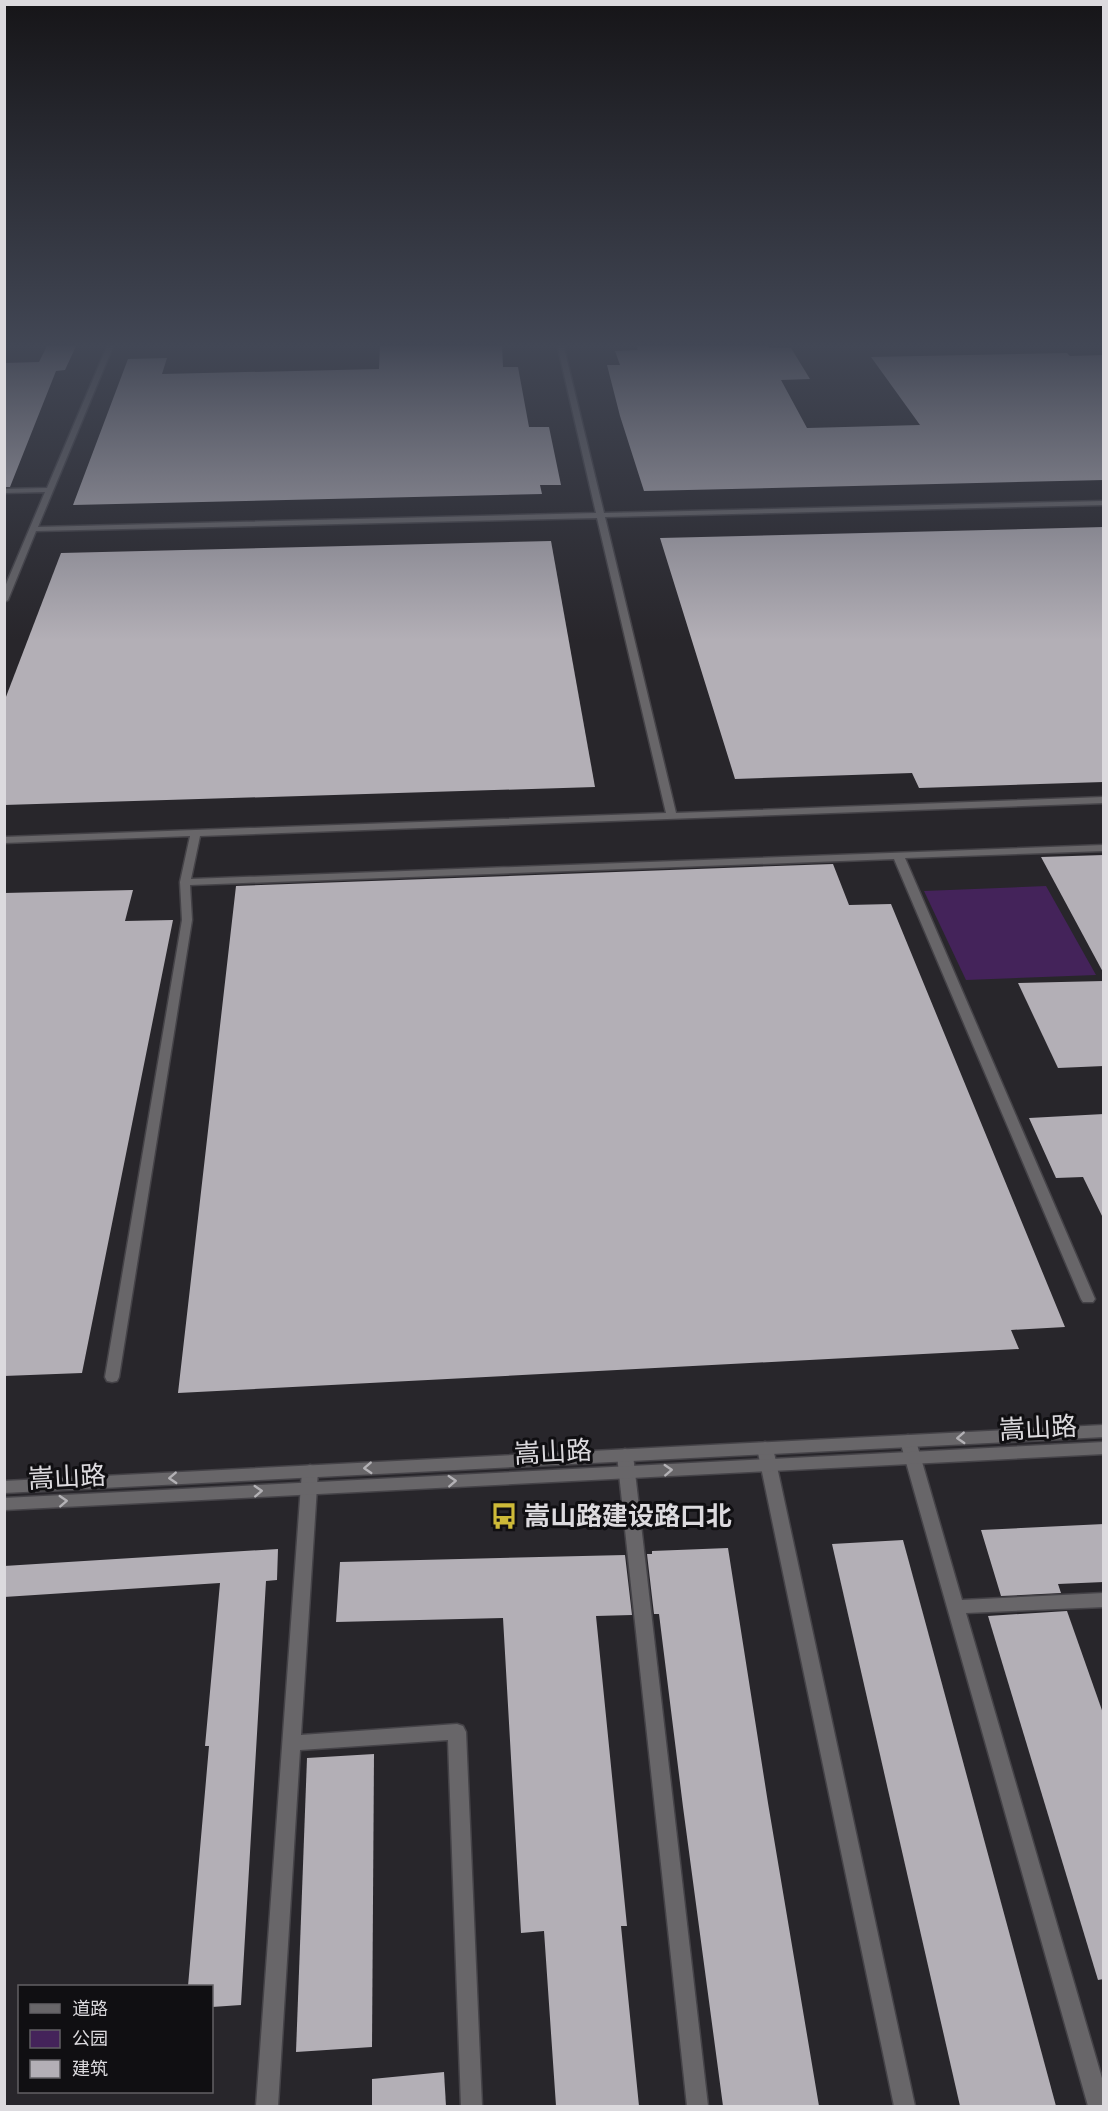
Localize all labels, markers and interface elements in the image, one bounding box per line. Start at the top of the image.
street label: 嵩山路 [998,1409,1078,1444]
one-way arrow [957,1432,966,1445]
street label: 嵩山路 [513,1433,593,1468]
street label: 嵩山路 [27,1458,107,1493]
one-way arrow [363,1462,372,1475]
one-way arrow [664,1464,673,1477]
one-way arrow [169,1472,178,1485]
one-way arrow [448,1475,457,1488]
one-way arrow [253,1485,262,1498]
one-way arrow [58,1495,67,1508]
place label: 嵩山路建设路口北 [524,1499,732,1530]
bus stop icon: 嵩山路建设路口北 [489,1501,519,1531]
legend [18,1985,213,2093]
text: 道路 [72,1997,108,2019]
text: 公园 [72,2027,108,2049]
text: 建筑 [72,2057,108,2079]

